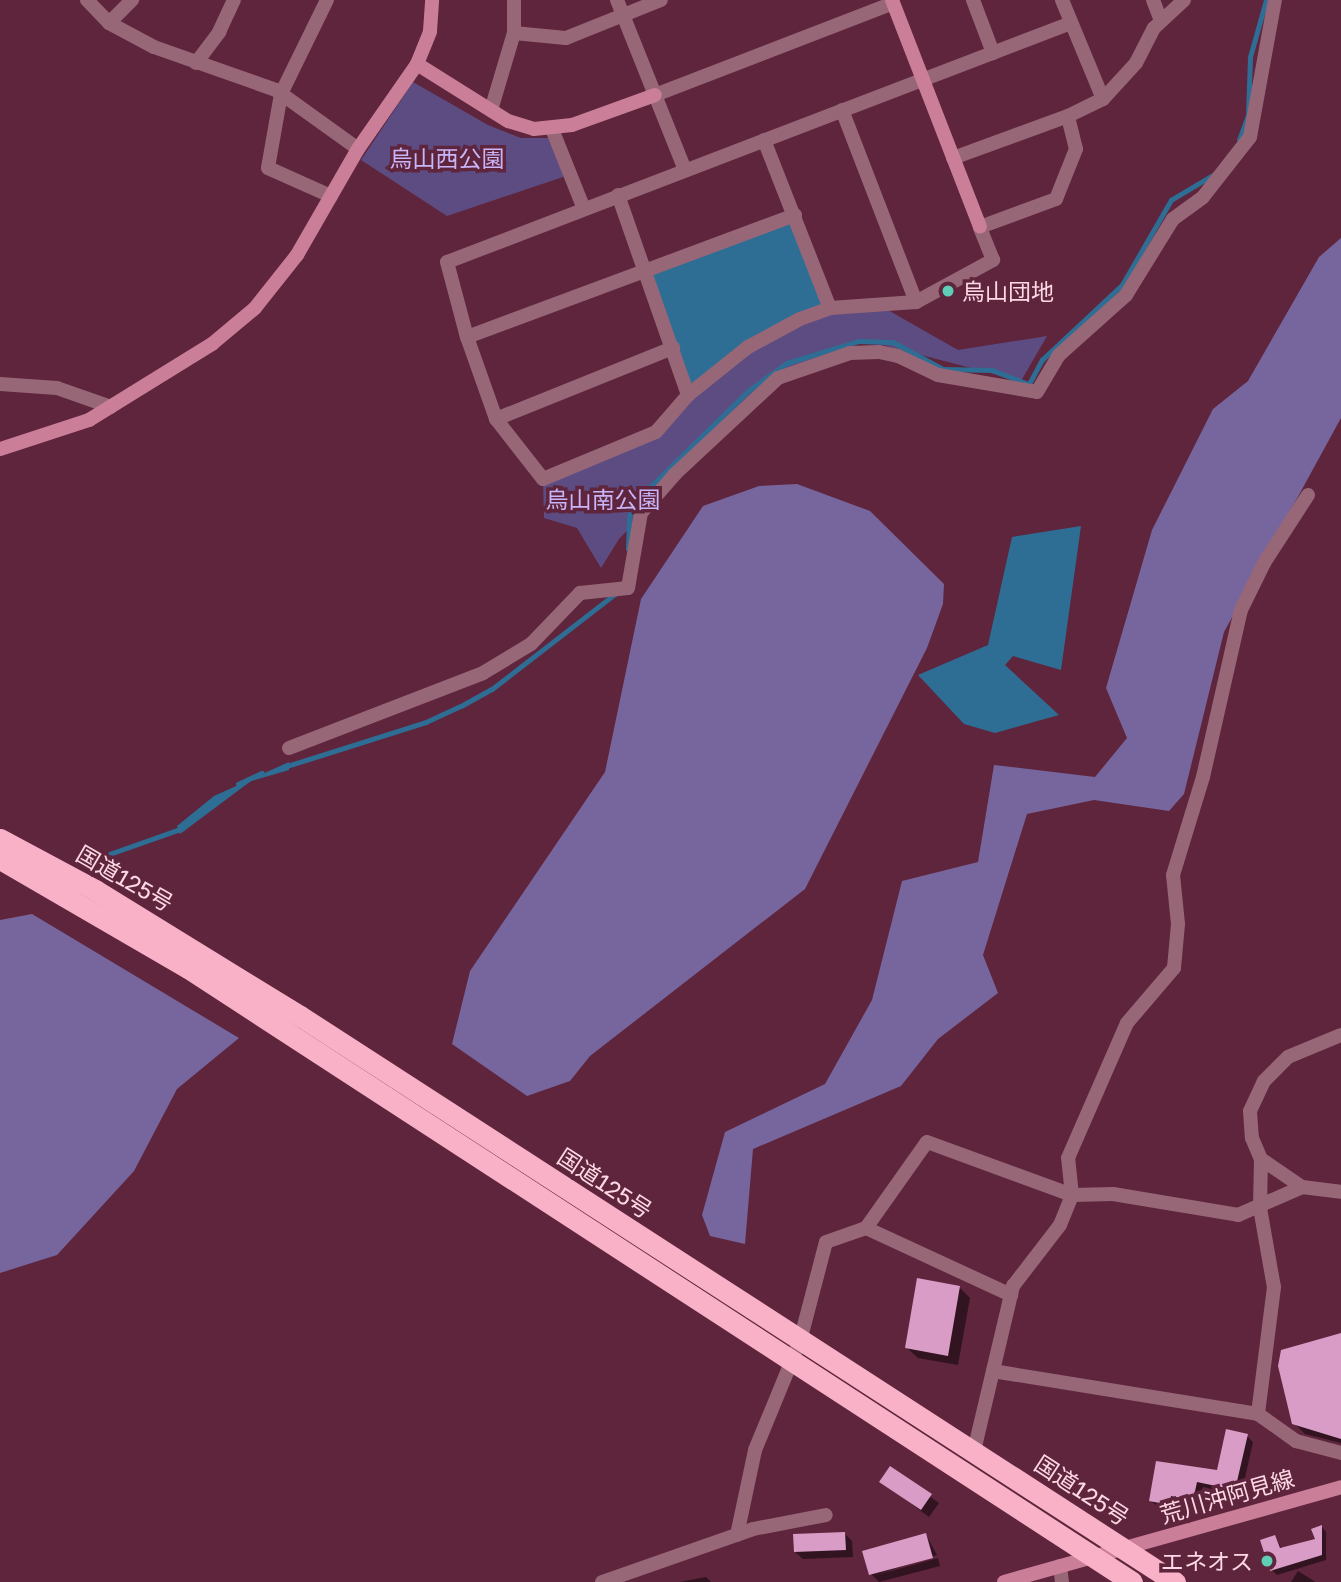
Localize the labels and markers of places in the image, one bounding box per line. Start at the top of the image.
place label: 烏山団地 [962,277,1054,305]
marker: 烏山団地 [940,283,956,299]
place label: エネオス [1161,1547,1253,1575]
marker: エネオス [1259,1553,1275,1569]

